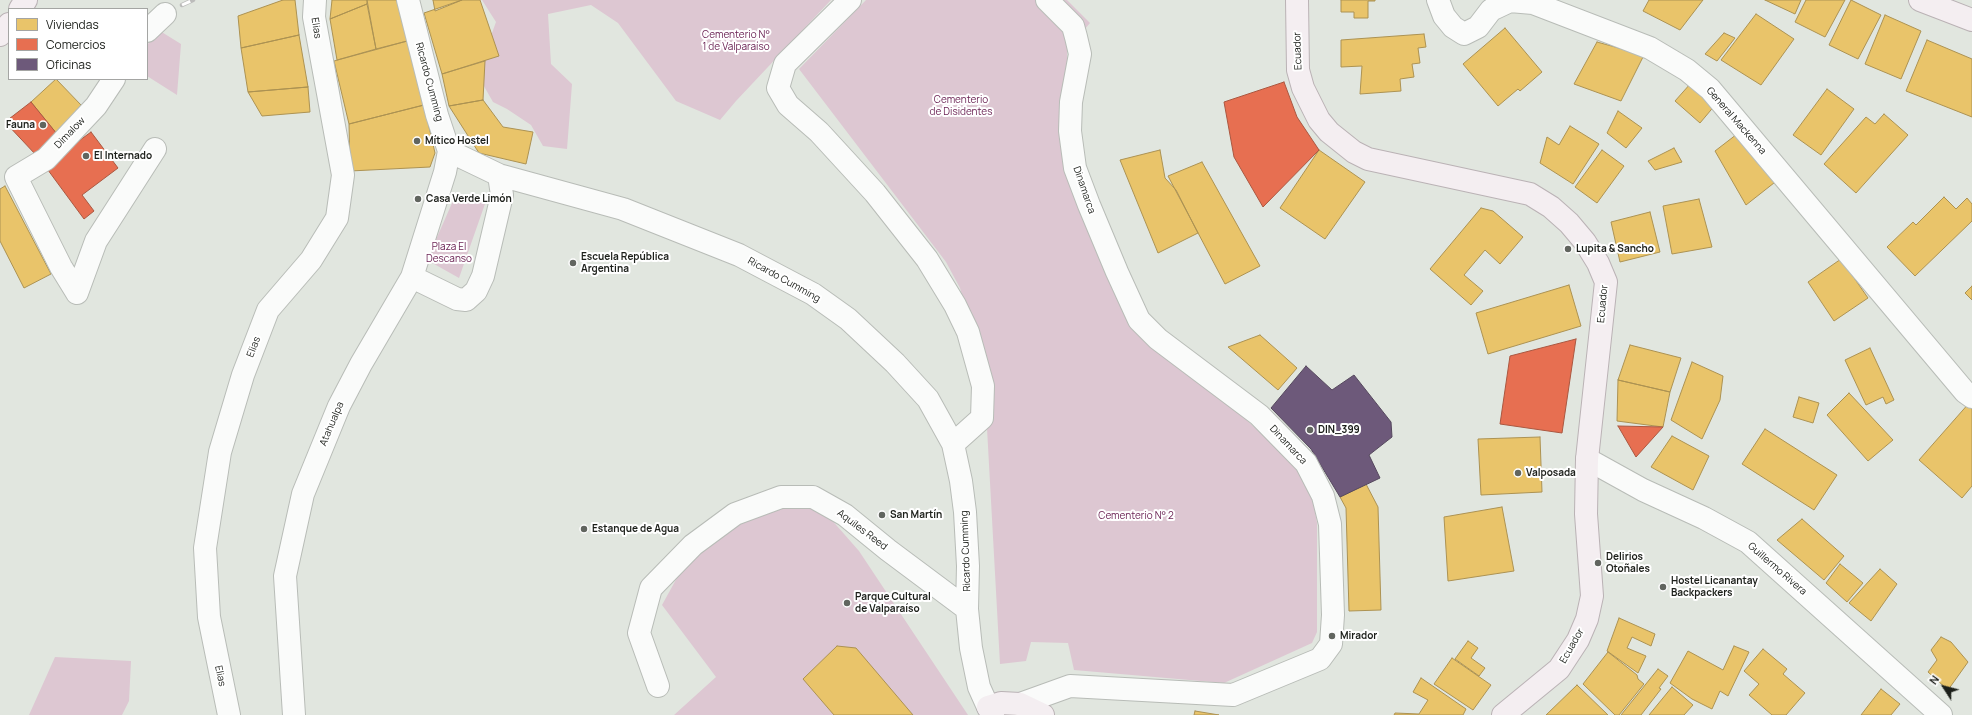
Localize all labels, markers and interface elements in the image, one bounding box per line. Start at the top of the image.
legend [8,8,148,80]
text: Viviendas [46,16,99,33]
street label: Elias [308,17,324,39]
park label: Cementerio N° 1 de Valparaíso [702,29,770,52]
street label: Ecuador [1291,32,1305,70]
text: Comercios [46,36,106,53]
street label: Ricardo Cumming [413,41,445,123]
text: Oficinas [46,56,91,73]
street label: General Mackenna [1703,85,1769,157]
park label: Cementerio de Disidentes [930,94,992,118]
street label: Dimalow [52,115,88,151]
place label: Fauna [6,119,35,131]
marker: Fauna [38,120,48,130]
place label: Mítico Hostel [425,135,489,147]
marker: Mítico Hostel [412,136,422,146]
place label: El Internado [94,150,152,162]
marker: El Internado [81,151,91,161]
street label: Dinamarca [1070,165,1098,215]
place label: Casa Verde Limón [426,193,512,205]
marker: Casa Verde Limón [413,194,423,204]
park label: Plaza El Descanso [426,241,472,264]
place label: Lupita & Sancho [1576,243,1654,255]
marker: Lupita & Sancho [1563,244,1573,254]
place label: Escuela República Argentina [581,251,669,274]
street label: Ricardo Cumming [746,255,822,305]
marker: Escuela República Argentina [568,258,578,268]
street label: Ecuador [1595,284,1611,324]
street label: Elias [245,335,263,359]
street label: Atahualpa [317,400,347,448]
street label: Dinamarca [1267,423,1309,467]
place label: DIN_399 [1318,424,1360,436]
marker: DIN_399 [1305,425,1315,435]
place label: Valposada [1526,467,1576,479]
marker: Valposada [1513,468,1523,478]
street label: Aquiles Reed [834,507,890,553]
place label: San Martín [890,509,942,521]
marker: San Martín [877,510,887,520]
street label: Ricardo Cumming [959,510,973,592]
park label: Cementerio N° 2 [1098,510,1174,522]
place label: Estanque de Agua [592,523,679,535]
marker: Estanque de Agua [579,524,589,534]
street label: Guillermo Rivera [1745,540,1809,598]
place label: Delirios Otoñales [1606,551,1650,574]
marker: Delirios Otoñales [1593,558,1603,568]
place label: Hostel Licanantay Backpackers [1671,575,1758,598]
marker: Hostel Licanantay Backpackers [1658,582,1668,592]
place label: Parque Cultural de Valparaíso [855,591,931,614]
marker: Parque Cultural de Valparaíso [842,598,852,608]
street label: Ecuador [1557,626,1587,666]
place label: Mirador [1340,630,1377,642]
marker: Mirador [1327,631,1337,641]
street label: Elias [212,664,228,688]
north arrow [1924,667,1964,707]
text: N [1925,672,1942,687]

